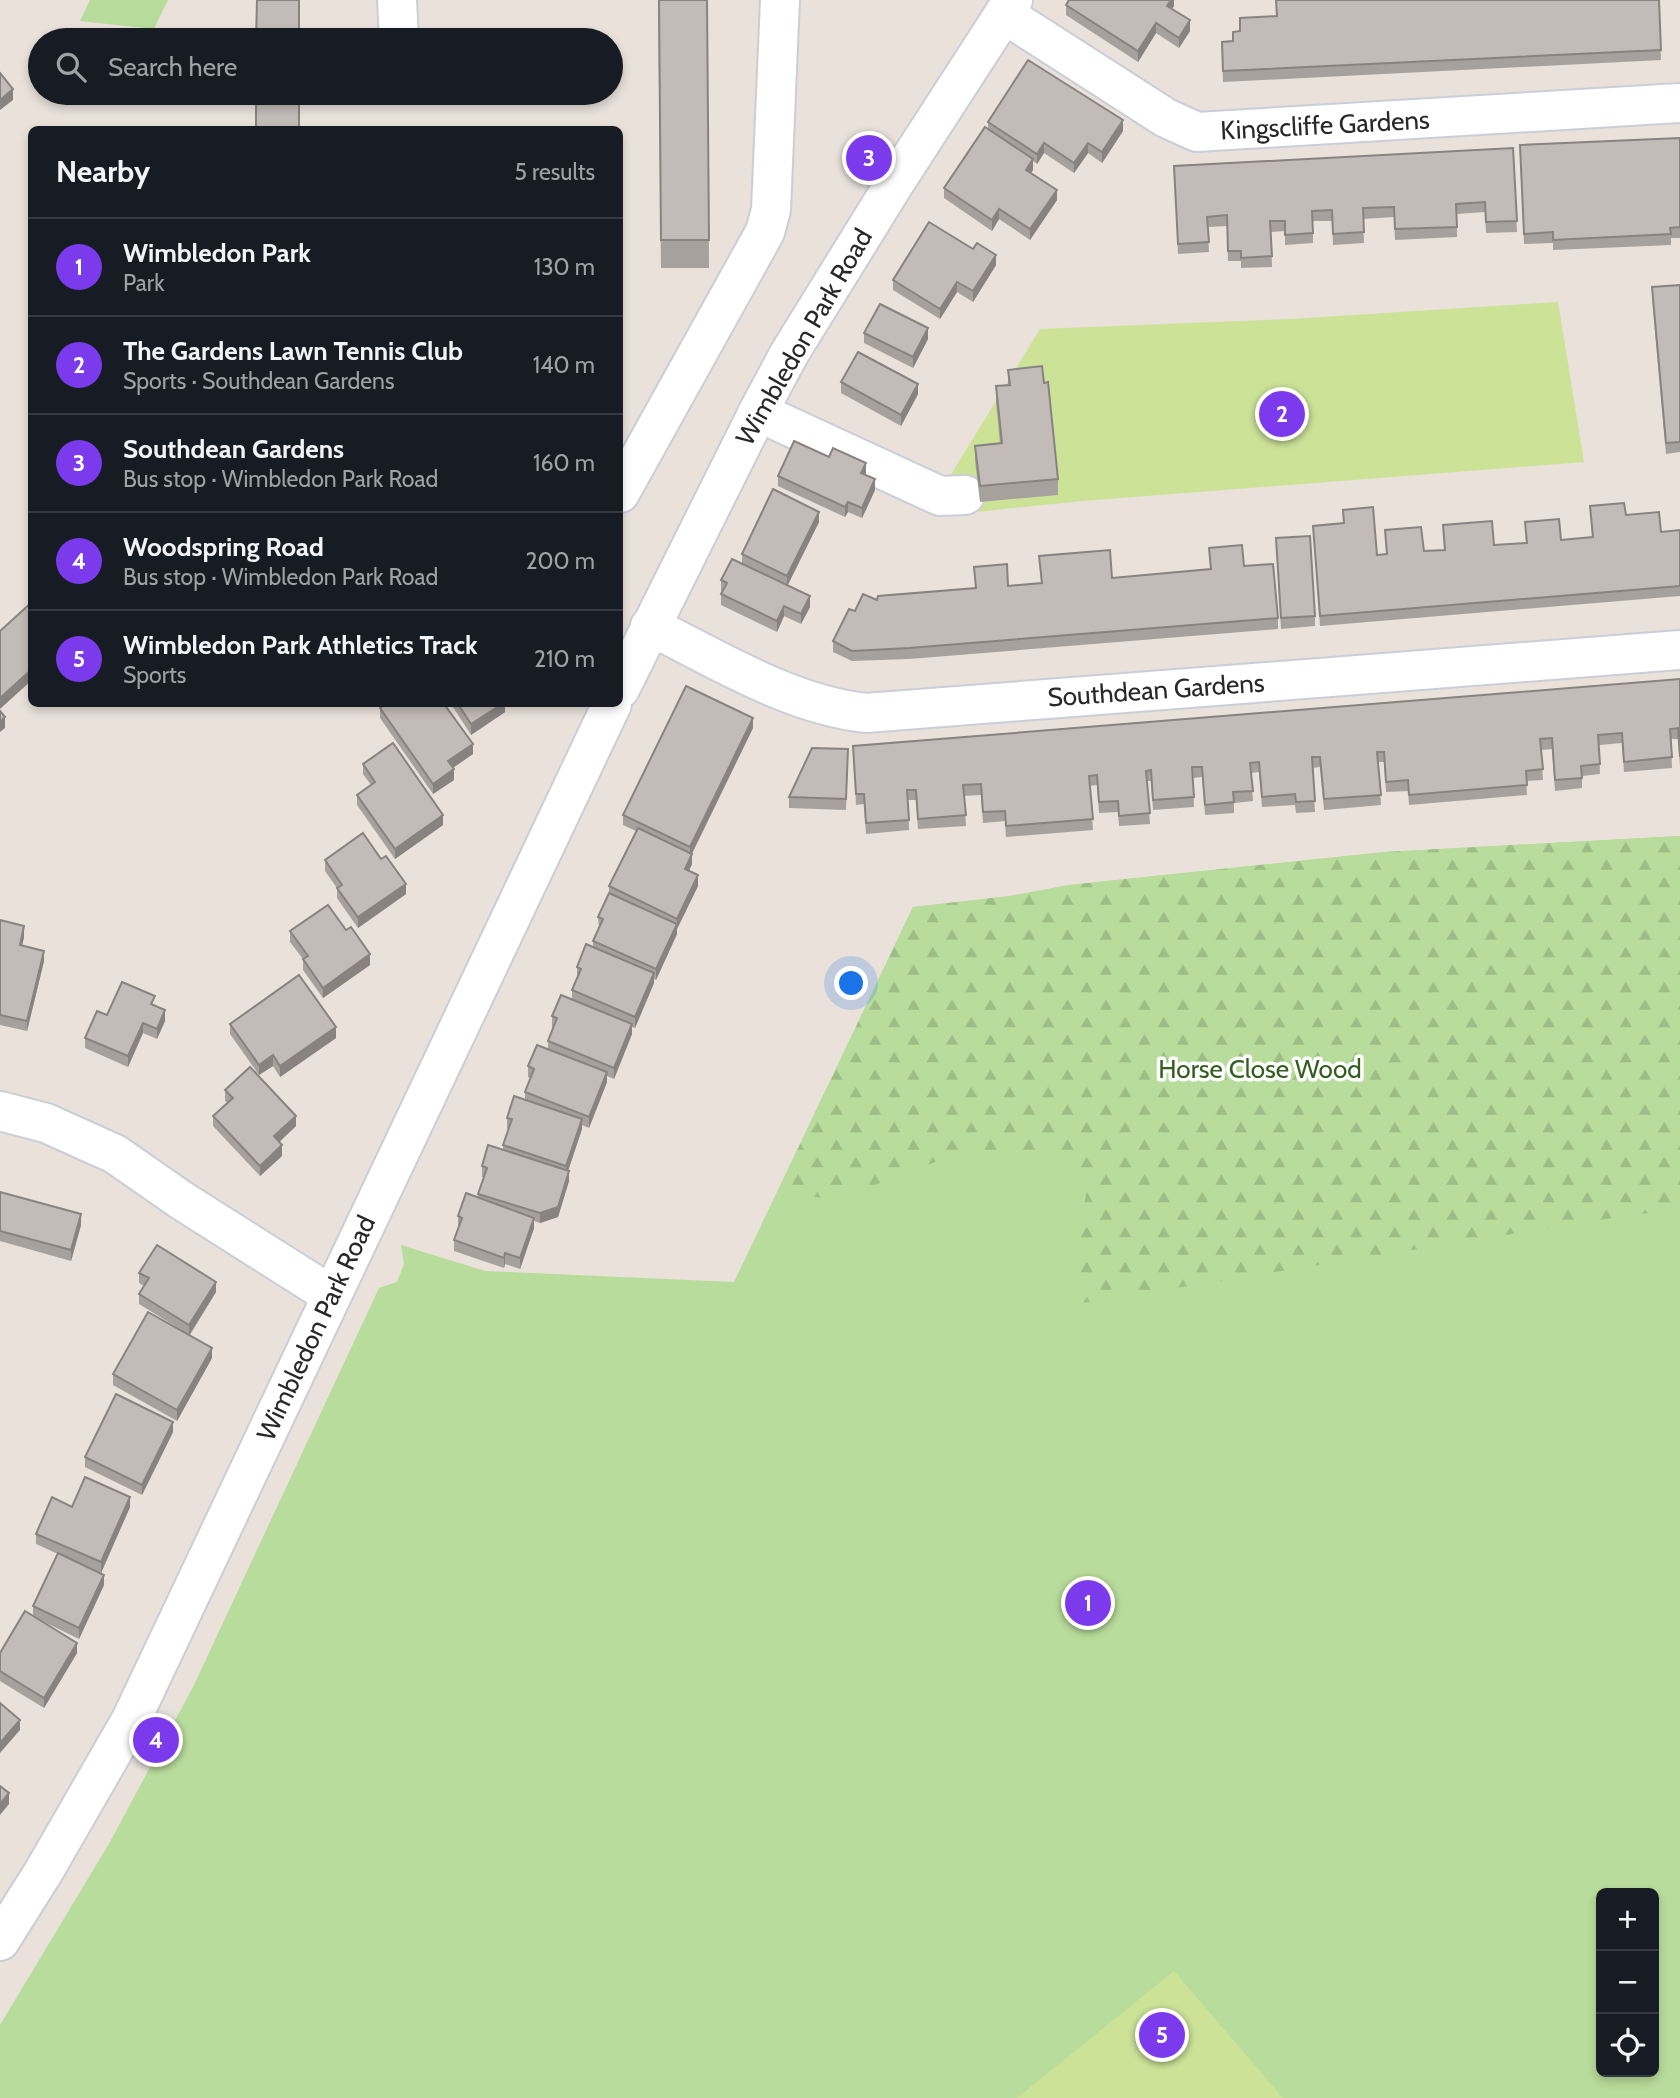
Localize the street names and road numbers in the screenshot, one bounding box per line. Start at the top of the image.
street label: Kingscliffe Gardens [1220,104,1431,146]
street label: Wimbledon Park Road [729,223,879,451]
street label: Southdean Gardens [1046,666,1266,714]
street label: Wimbledon Park Road [250,1210,382,1446]

